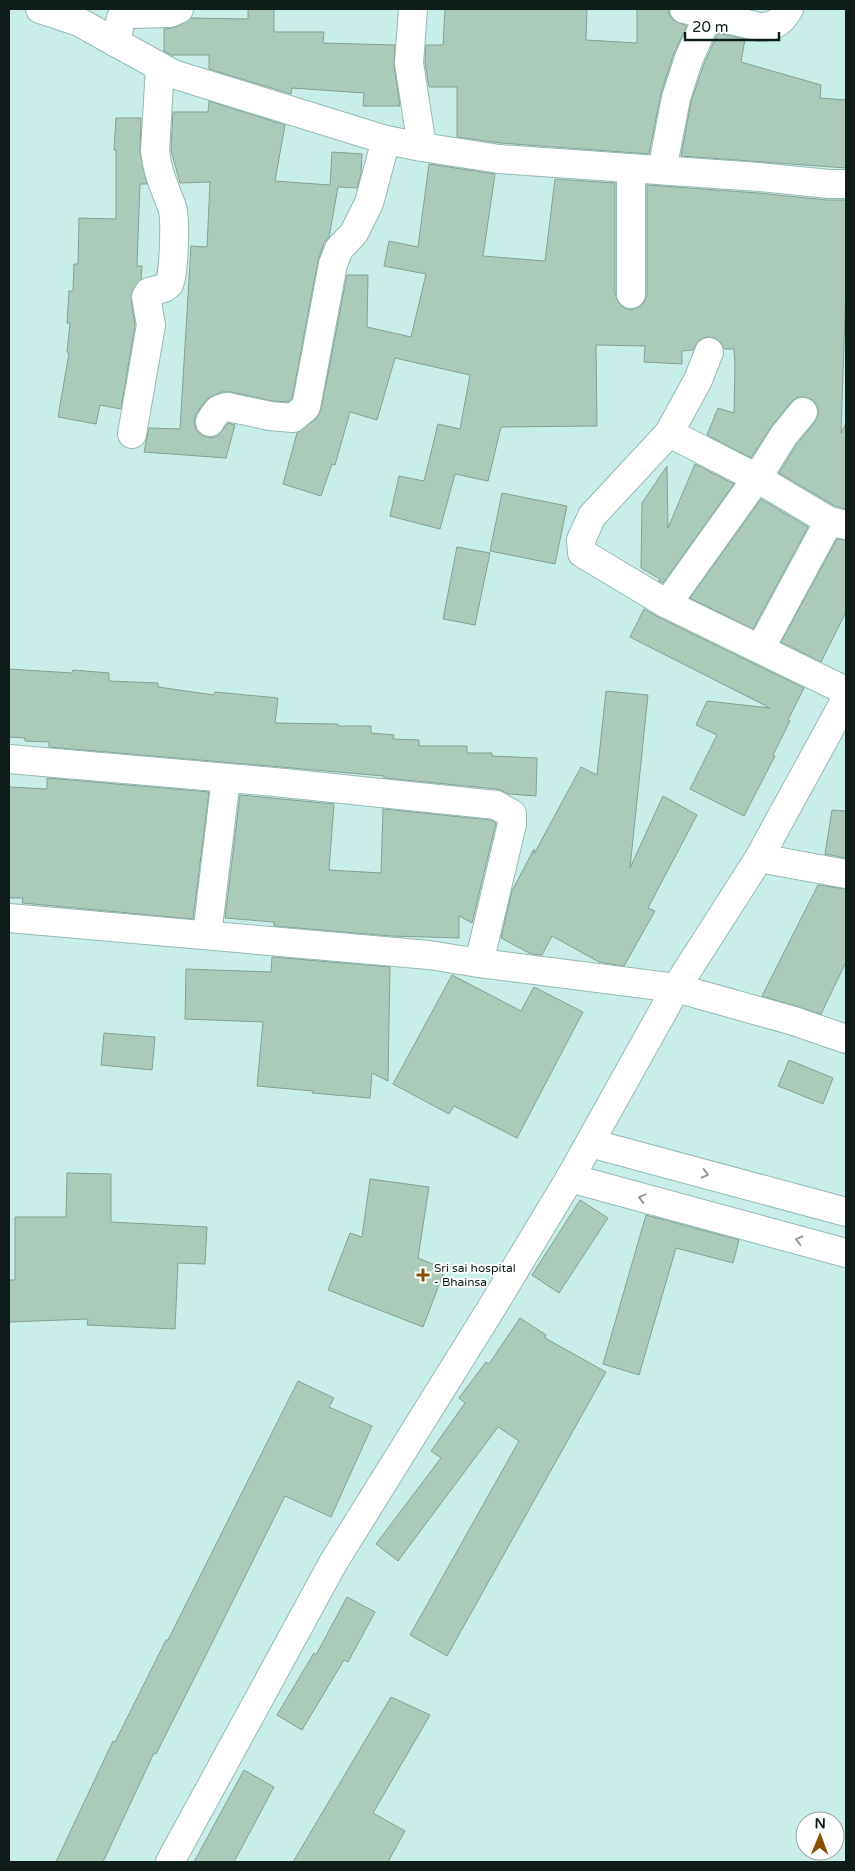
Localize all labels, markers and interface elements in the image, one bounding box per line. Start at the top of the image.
scale bar [685,10,779,42]
text: 20 m [692,18,729,36]
one-way arrow [700,1168,709,1179]
one-way arrow [639,1193,647,1203]
one-way arrow [795,1235,804,1246]
place label: Sri sai hospital - Bhainsa [434,1261,516,1289]
marker: Sri sai hospital - Bhainsa [416,1268,430,1282]
north arrow [795,1811,845,1861]
text: N [814,1815,826,1832]

